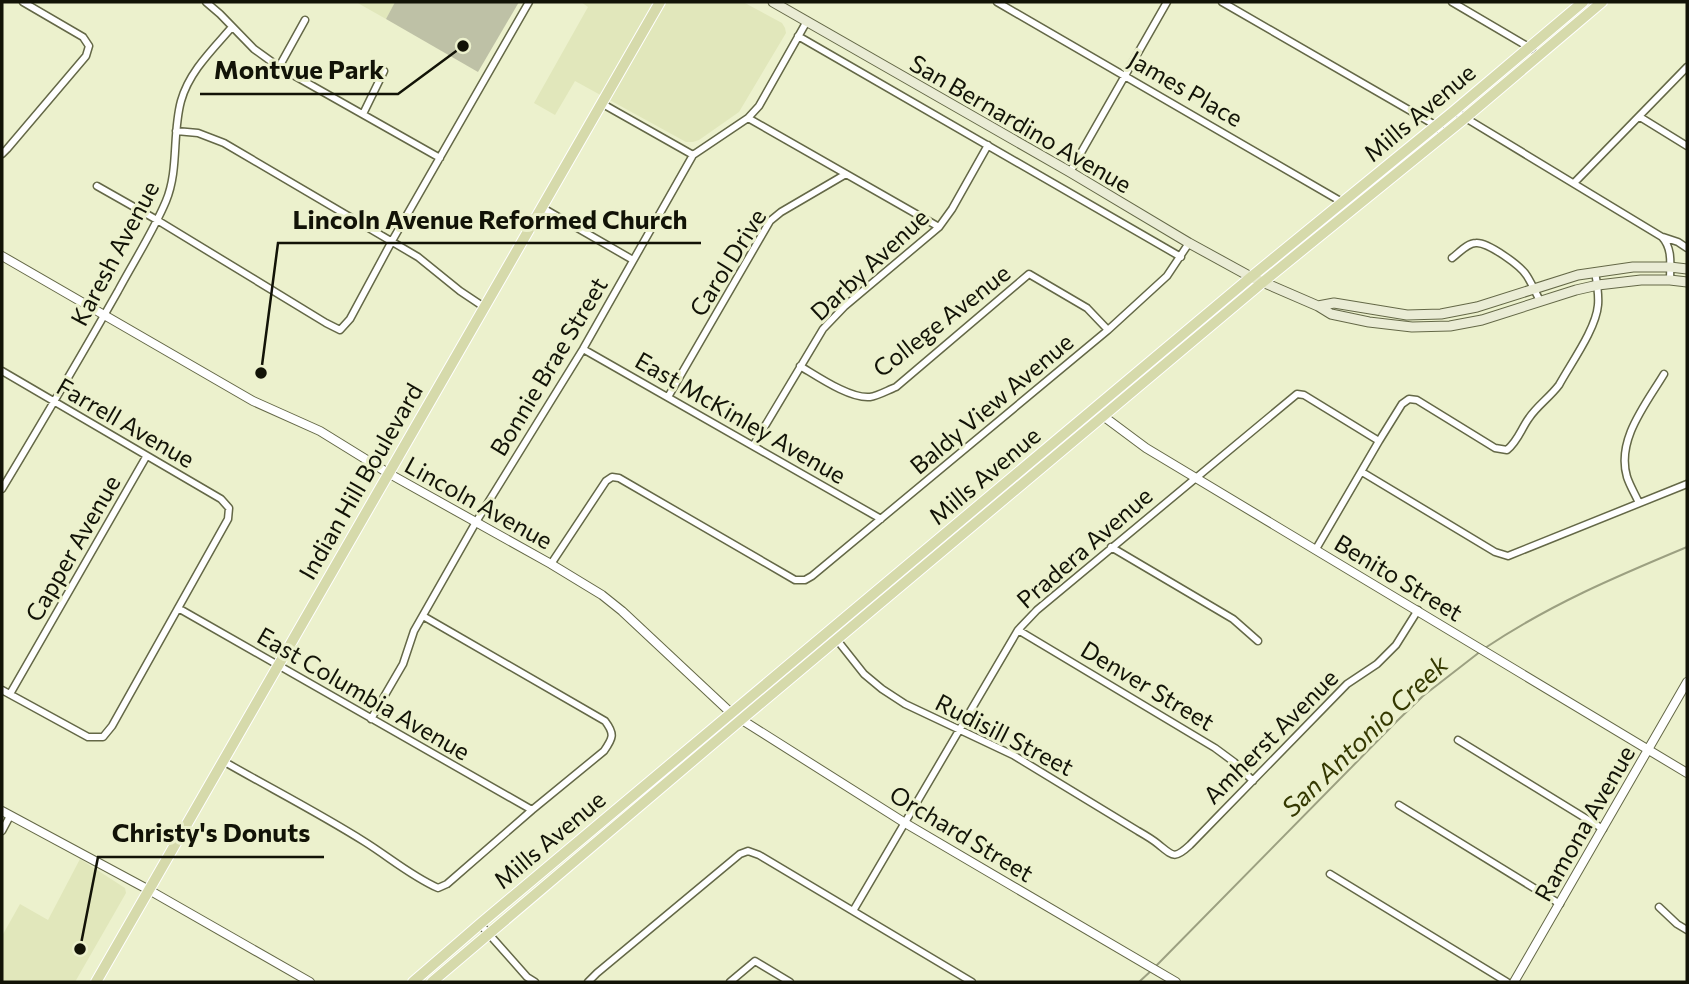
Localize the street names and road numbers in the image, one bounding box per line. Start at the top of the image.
street label: James Place [1124,44,1248,132]
street label: San Bernardino Avenue [905,48,1137,198]
street label: Mills Avenue [1357,57,1481,167]
street label: Karesh Avenue [64,176,164,330]
street label: Darby Avenue [804,202,934,326]
street label: Carol Drive [683,203,771,321]
street label: College Avenue [867,258,1015,382]
street label: Bonnie Brae Street [483,271,613,461]
street label: Baldy View Avenue [904,326,1078,480]
street label: East McKinley Avenue [631,345,851,489]
street label: Farrell Avenue [52,371,200,473]
street label: Indian Hill Boulevard [292,378,428,584]
street label: Mills Avenue [922,420,1046,530]
street label: Lincoln Avenue [400,449,558,555]
street label: Capper Avenue [18,470,126,626]
street label: Pradera Avenue [1010,480,1158,614]
street label: Benito Street [1330,527,1469,627]
street label: East Columbia Avenue [252,620,476,766]
street label: Denver Street [1076,634,1220,736]
street label: Amherst Avenue [1197,663,1343,809]
street label: Rudisill Street [931,687,1079,781]
street label: Ramona Avenue [1528,740,1640,906]
street label: Orchard Street [885,779,1039,887]
street label: Mills Avenue [487,784,611,894]

